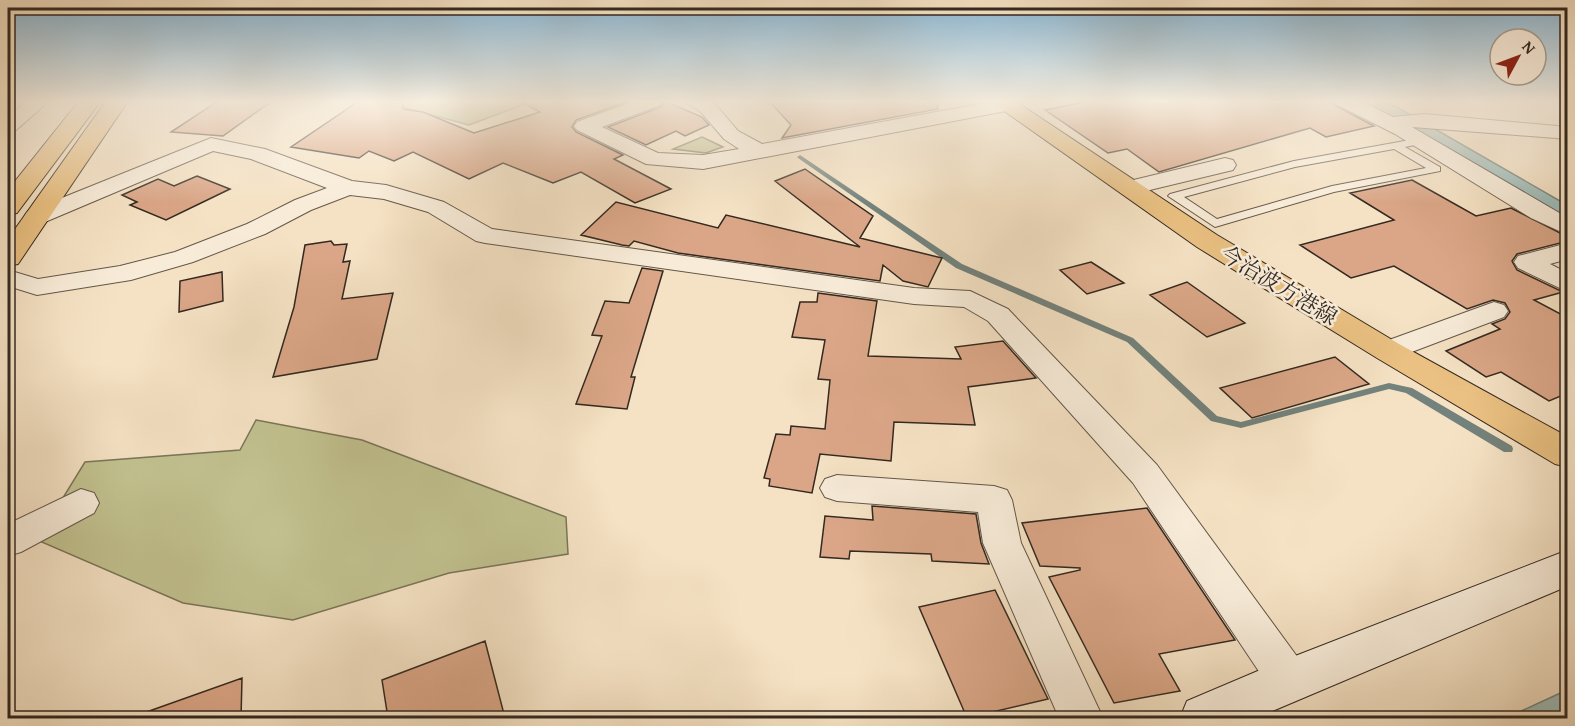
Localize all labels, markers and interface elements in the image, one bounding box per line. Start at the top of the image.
north arrow [1488,27,1548,87]
text: N [1517,35,1542,59]
street label: 今治波方港線 [1214,237,1344,333]

